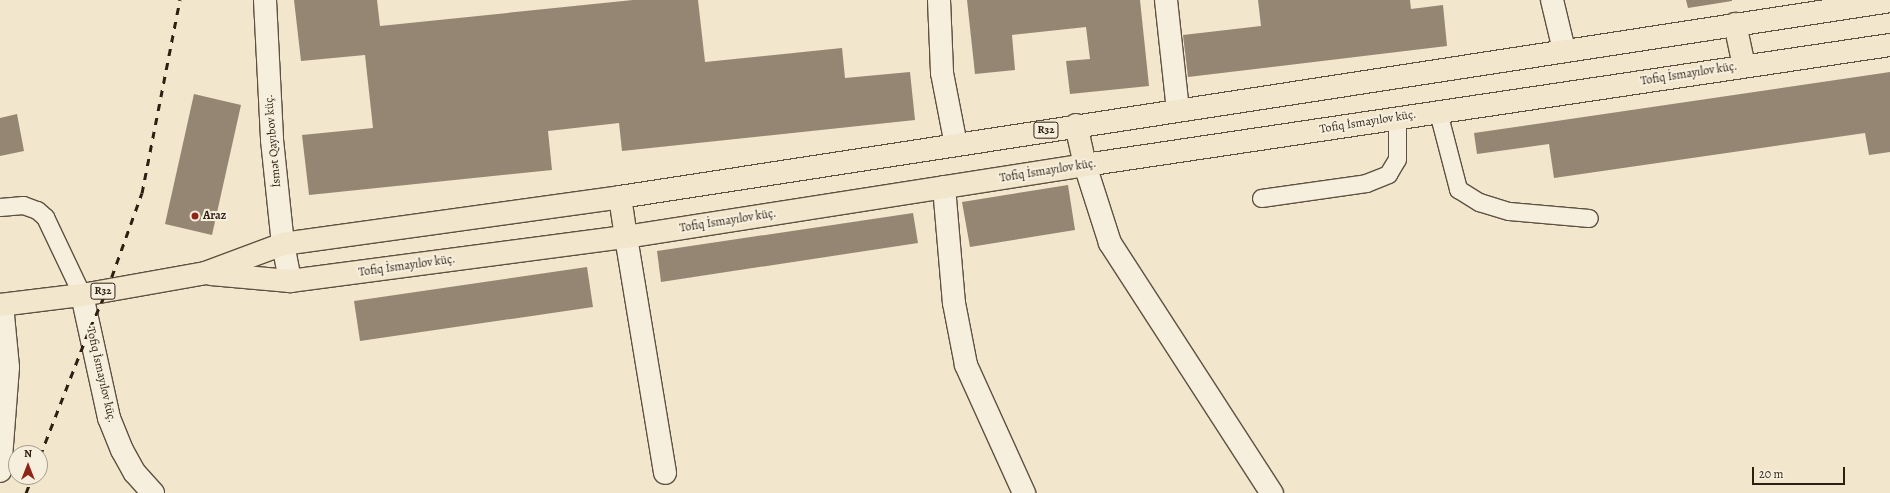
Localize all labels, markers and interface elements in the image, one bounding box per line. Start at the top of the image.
street label: Tofiq İsmayılov küç. [1640,59,1738,89]
street label: İsmət Qayıbov küç. [262,94,284,188]
street label: Tofiq İsmayılov küç. [1319,107,1417,137]
road number: R32 [1033,121,1059,139]
street label: Tofiq İsmayılov küç. [999,156,1097,186]
street label: Tofiq İsmayılov küç. [679,206,777,236]
place label: Araz [203,209,226,223]
marker: Araz [190,211,200,221]
street label: Tofiq İsmayılov küç. [358,252,456,280]
road number: R32 [90,282,116,300]
street label: Tofiq İsmayılov küç. [83,326,119,424]
north arrow [8,445,48,485]
text: N [24,446,32,461]
scale bar [1754,459,1847,485]
text: 20 m [1759,466,1783,482]

